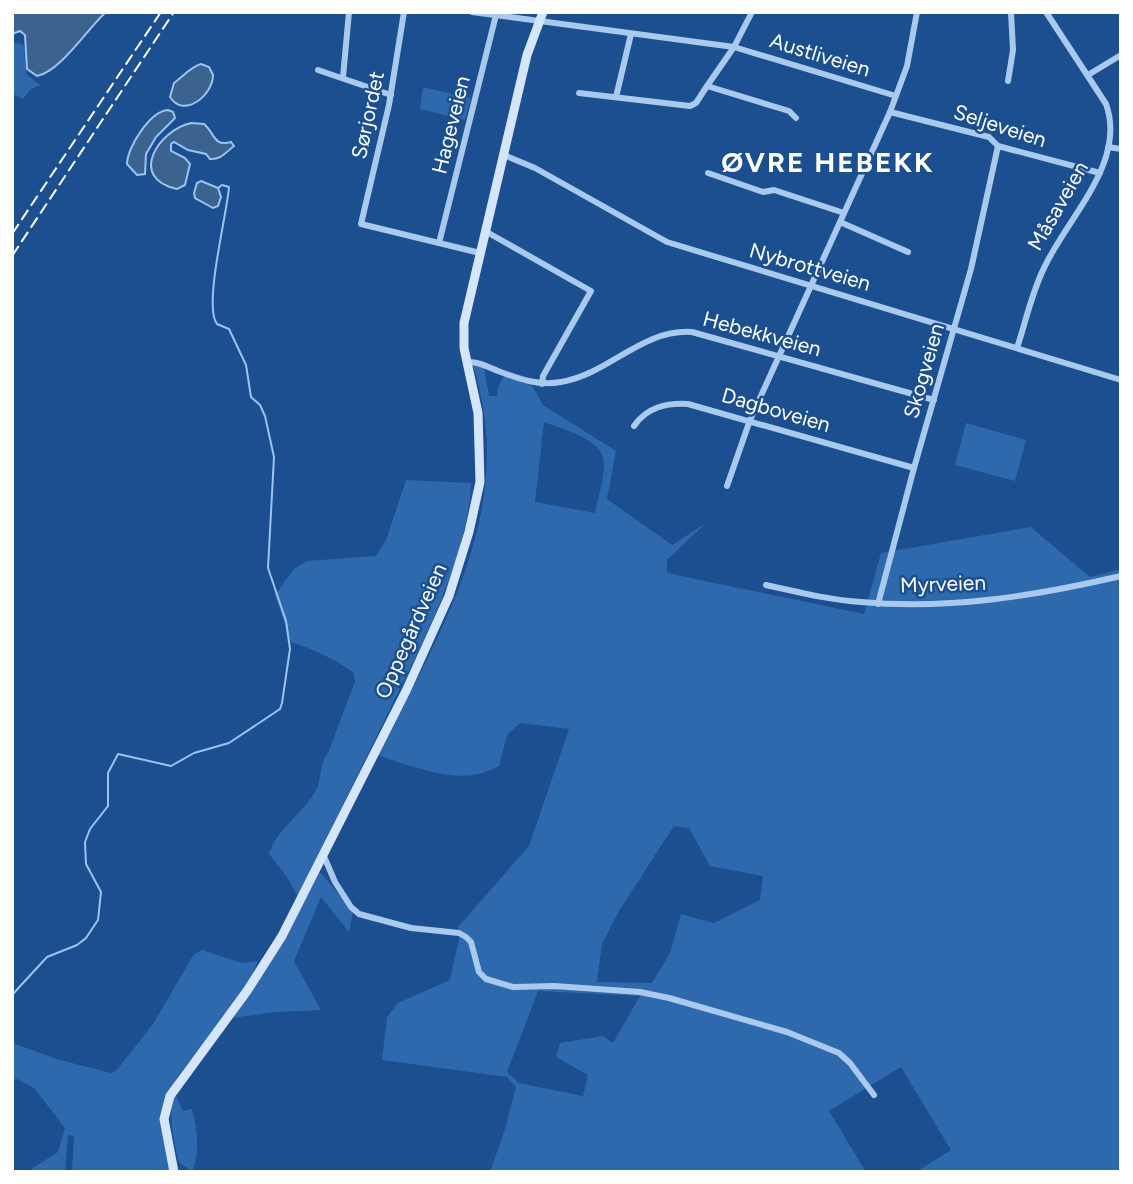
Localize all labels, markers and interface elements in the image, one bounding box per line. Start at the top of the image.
street label: Austliveien [767,27,873,82]
street label: Sørjordet [346,69,389,161]
street label: Hageveien [426,73,475,177]
street label: Seljeveien [951,99,1050,152]
district label: ØVRE HEBEKK [721,145,935,179]
street label: Måsaveien [1022,157,1093,255]
street label: Nybrottveien [747,237,874,296]
street label: Hebekkveien [700,306,824,361]
street label: Skogveien [898,321,949,421]
street label: Dagboveien [719,382,833,437]
street label: Oppegårdveien [370,559,451,702]
street label: Myrveien [900,570,986,597]

